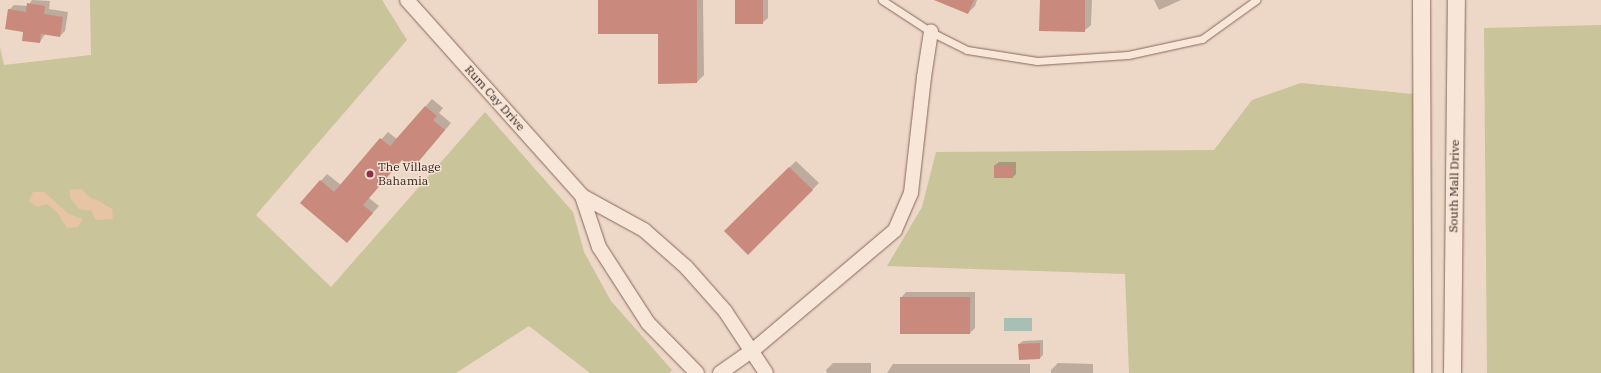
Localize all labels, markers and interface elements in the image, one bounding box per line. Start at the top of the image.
street label: Rum Cay Drive [462,62,528,134]
street label: South Mall Drive [1446,139,1462,233]
place label: The Village Bahamia [378,160,441,188]
marker: The Village Bahamia [365,169,375,179]

